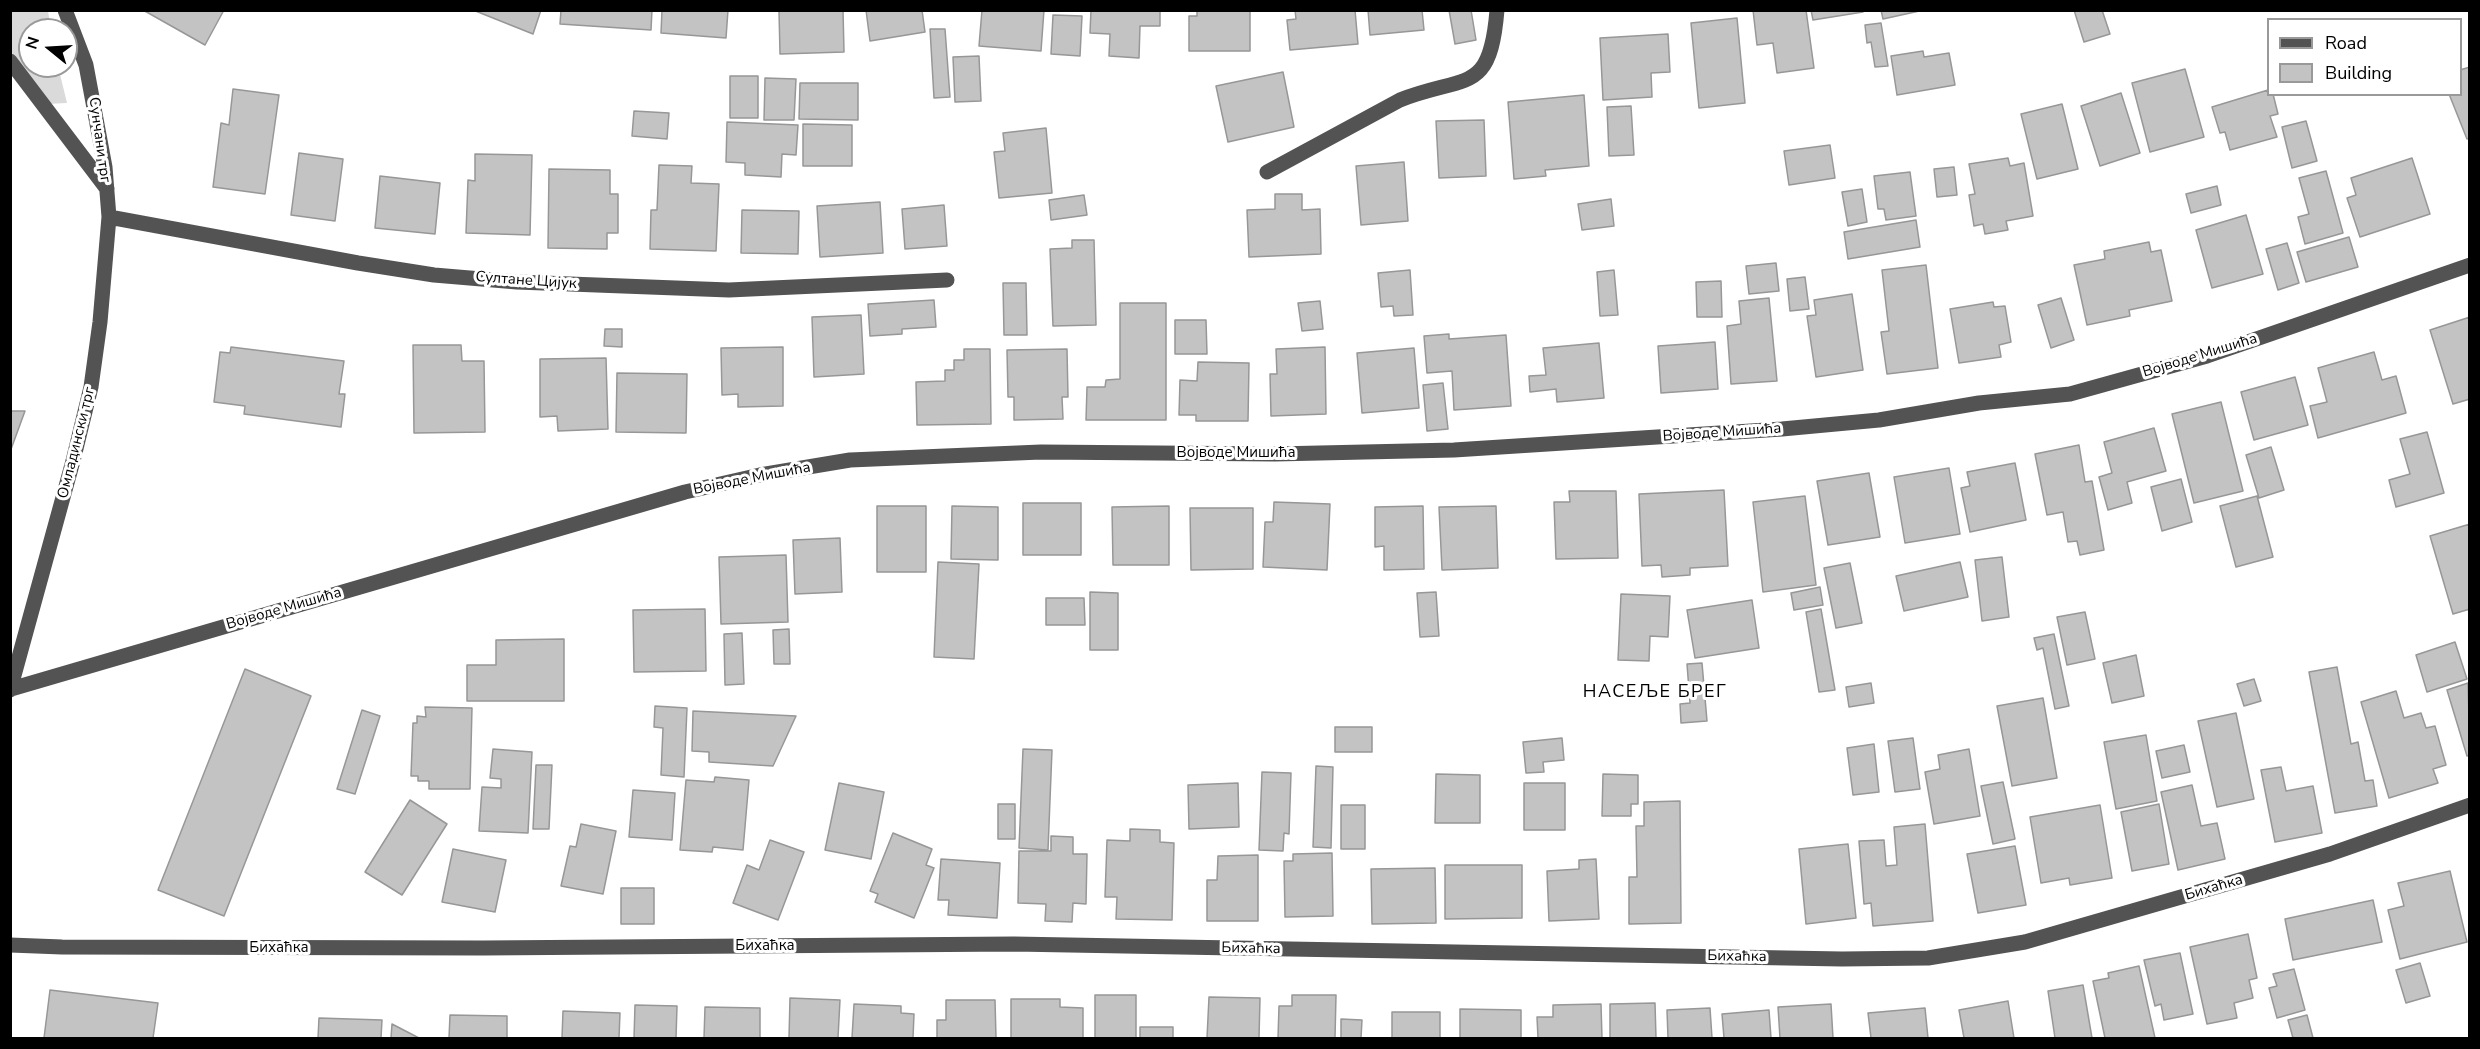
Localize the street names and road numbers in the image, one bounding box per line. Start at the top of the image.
street label: Сунчани трг [84,96,114,184]
street label: Султане Цијук [475,268,577,294]
street label: Војводе Мишића [2140,330,2260,382]
street label: Омладински трг [54,385,100,501]
street label: Војводе Мишића [1662,420,1782,446]
street label: Војводе Мишића [1177,444,1295,462]
street label: Војводе Мишића [692,459,812,499]
street label: Војводе Мишића [224,584,344,634]
street label: Бихаћка [2183,871,2245,905]
street label: Бихаћка [735,937,795,955]
street label: Бихаћка [249,939,309,957]
street label: Бихаћка [1221,939,1281,959]
street label: Бихаћка [1707,947,1767,967]

